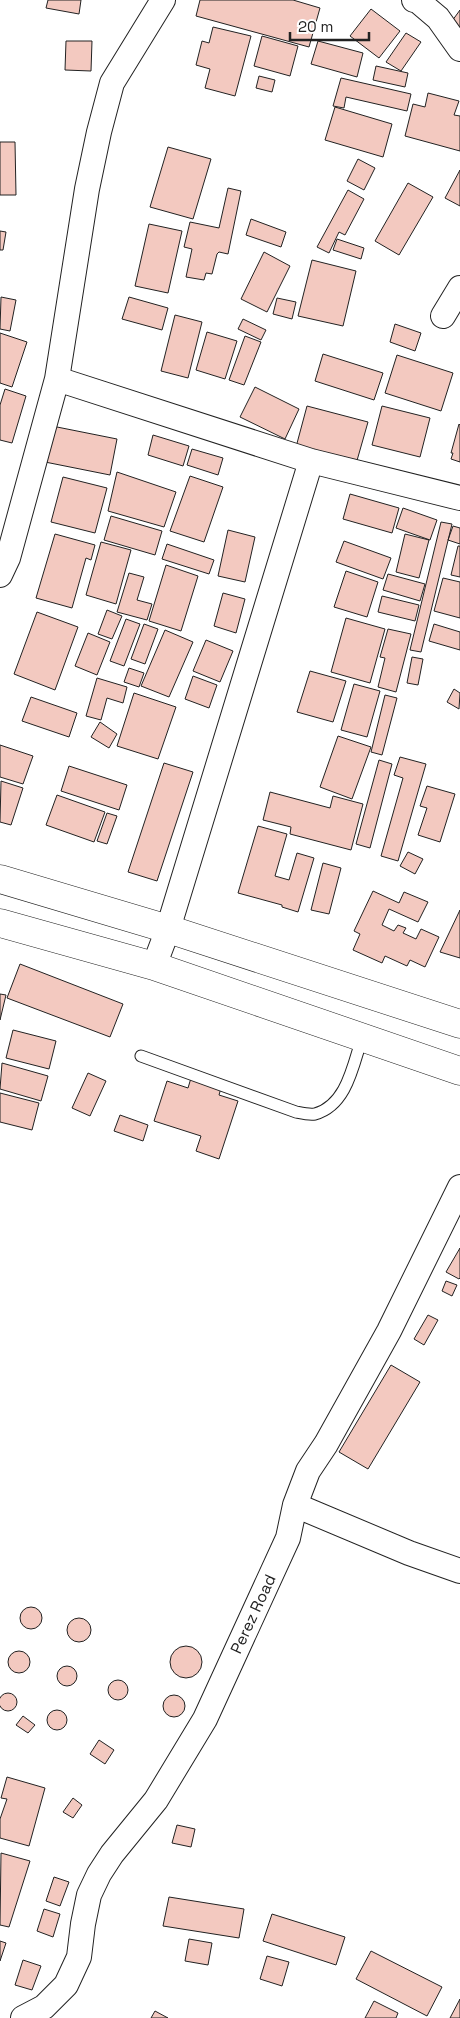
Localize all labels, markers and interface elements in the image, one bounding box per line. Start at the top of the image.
scale bar [290,10,369,42]
text: 20 m [298,17,333,36]
street label: Perez Road [225,1571,281,1657]

